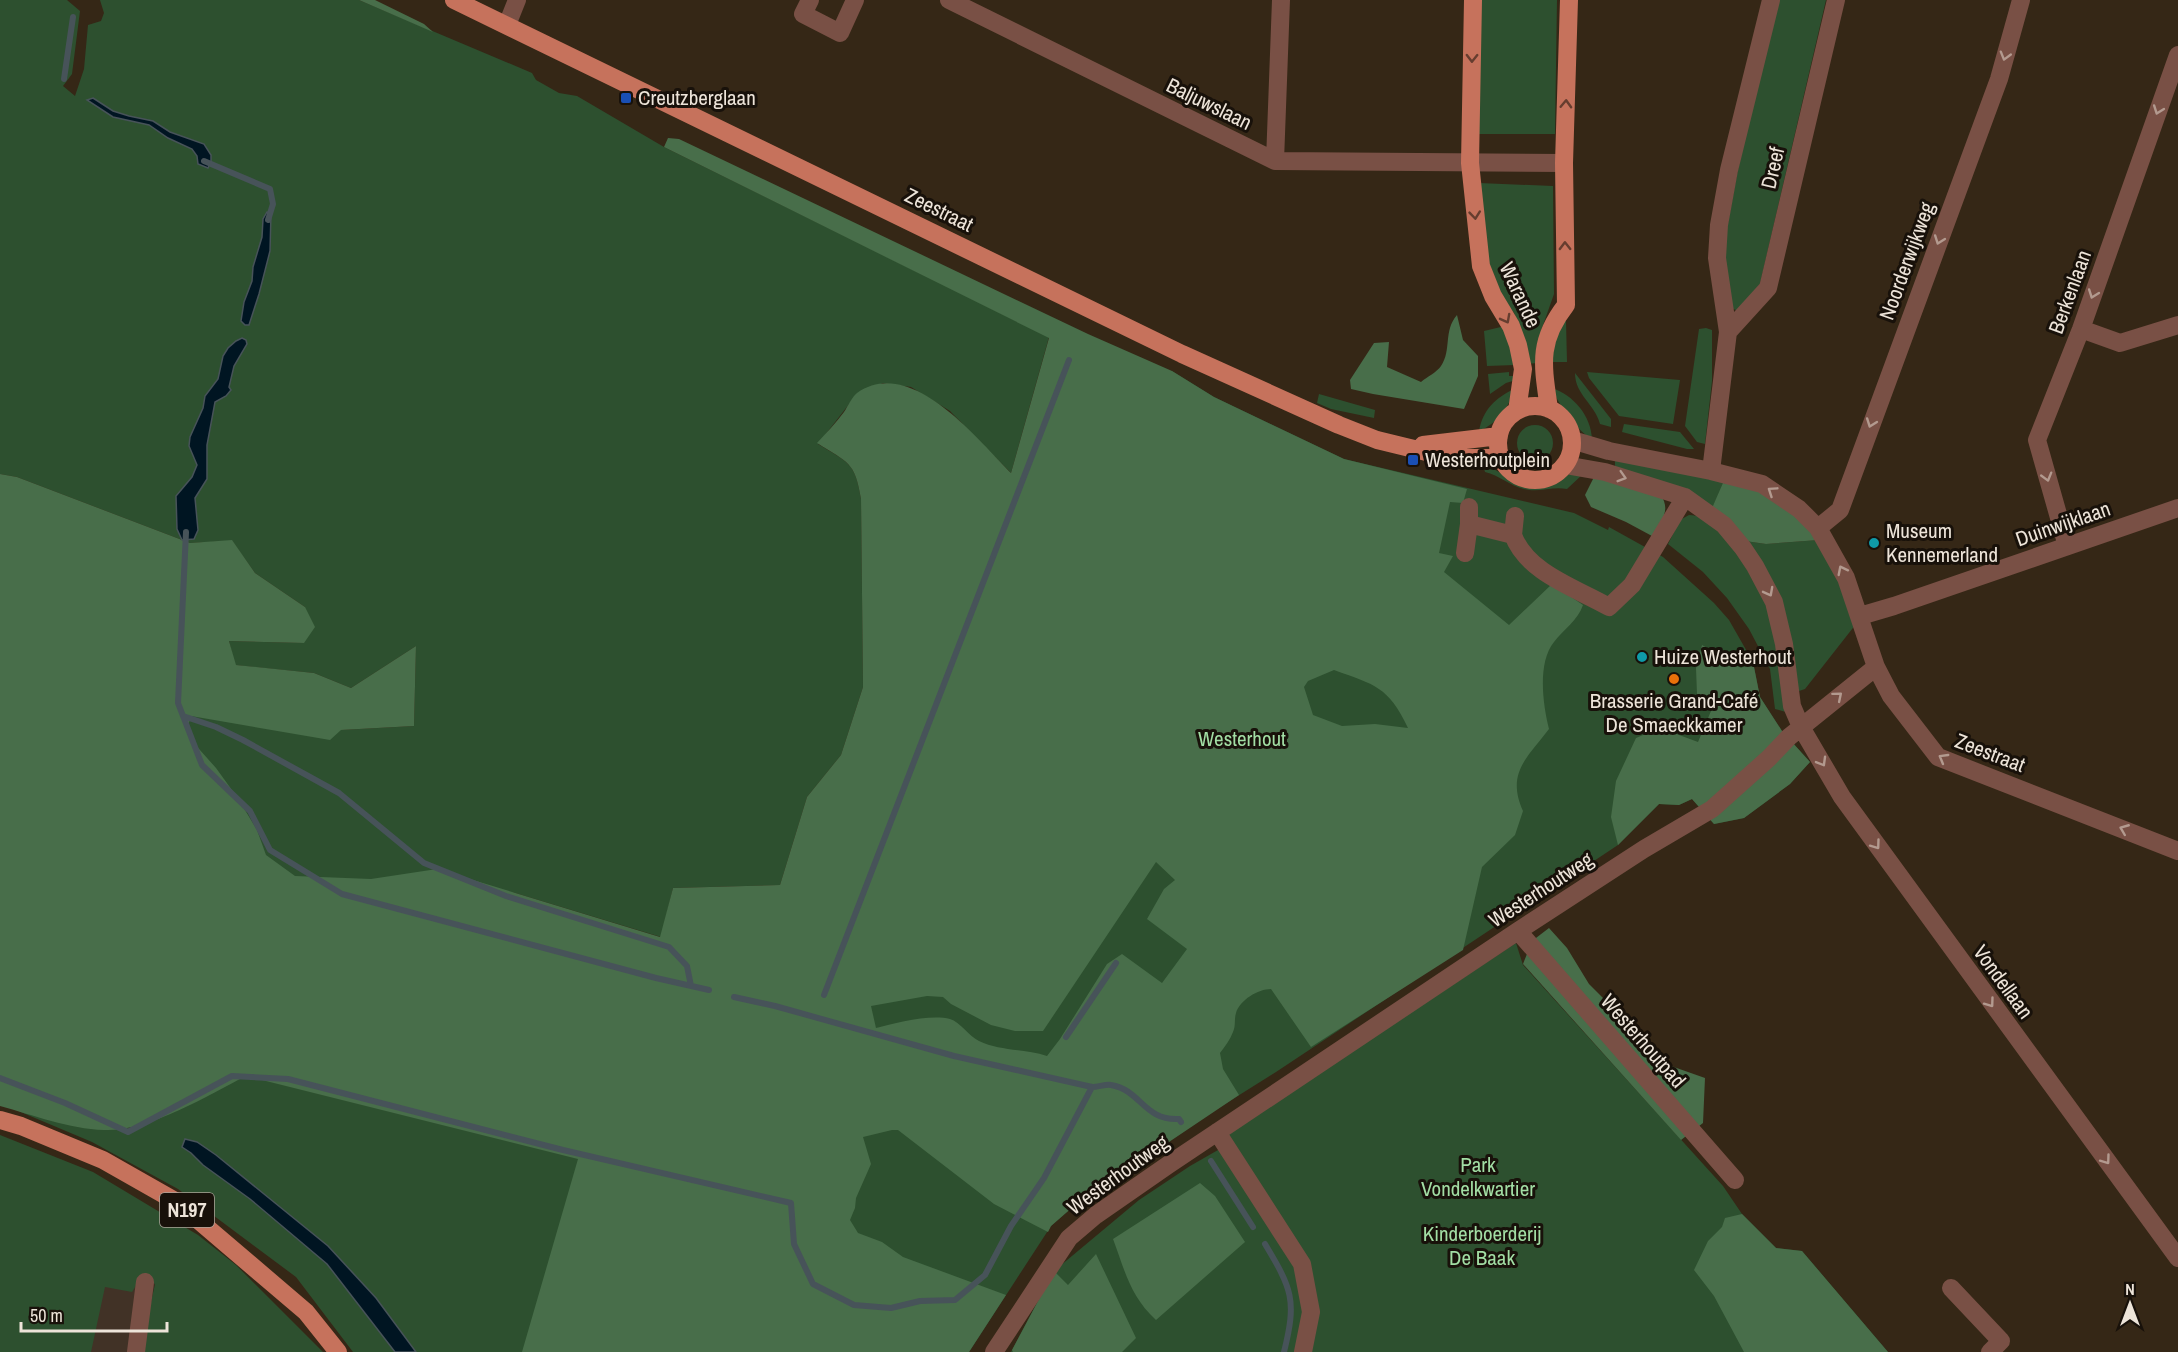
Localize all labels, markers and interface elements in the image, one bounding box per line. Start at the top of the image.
one-way arrow [2000,50,2012,61]
one-way arrow [1465,54,1478,63]
street label: Baljuwslaan [1162,70,1257,137]
place label: Creutzberglaan [638,83,756,112]
marker: Creutzberglaan [619,91,633,105]
one-way arrow [1559,100,1572,109]
one-way arrow [2153,104,2166,115]
street label: Dreef [1754,144,1791,192]
street label: Zeestraat [900,181,978,239]
street label: Noorderwijkweg [1872,197,1941,324]
one-way arrow [1468,210,1481,219]
one-way arrow [1934,233,1946,244]
one-way arrow [1559,242,1571,251]
street label: Berkenlaan [2041,246,2098,338]
street label: Warande [1493,257,1548,332]
one-way arrow [2088,288,2101,299]
one-way arrow [1499,312,1511,323]
one-way arrow [1866,417,1879,427]
place label: Westerhoutplein [1425,445,1550,474]
marker: Westerhoutplein [1406,453,1420,467]
one-way arrow [1616,470,1627,482]
one-way arrow [2040,472,2053,482]
one-way arrow [1768,487,1779,498]
street label: Duinwijklaan [2012,494,2114,553]
place label: Museum Kennemerland [1886,516,1998,569]
marker: Museum Kennemerland [1867,536,1881,550]
one-way arrow [1838,565,1850,576]
one-way arrow [1762,586,1773,597]
place label: Huize Westerhout [1654,642,1792,671]
marker: Huize Westerhout [1635,650,1649,664]
marker: Brasserie Grand-Café De Smaeckkamer [1667,672,1681,686]
place label: Brasserie Grand-Café De Smaeckkamer [1590,686,1758,739]
one-way arrow [1831,693,1842,704]
park label: Westerhout [1198,724,1286,753]
street label: Zeestraat [1951,726,2030,779]
one-way arrow [1939,754,1949,765]
one-way arrow [1814,756,1826,766]
one-way arrow [2119,824,2130,836]
one-way arrow [1868,838,1879,849]
street label: Westerhoutweg [1483,845,1599,934]
street label: Vondellaan [1967,939,2040,1025]
street label: Westerhoutpad [1594,987,1693,1094]
one-way arrow [1983,996,1994,1007]
street label: Westerhoutweg [1061,1128,1175,1221]
park label: Park Vondelkwartier [1421,1150,1535,1203]
one-way arrow [2099,1153,2110,1164]
road number: N197 [160,1193,214,1227]
park label: Kinderboerderij De Baak [1423,1219,1541,1272]
north arrow [2100,1274,2160,1334]
text: N [2125,1278,2135,1300]
scale bar [21,1295,166,1333]
text: 50 m [30,1303,63,1328]

